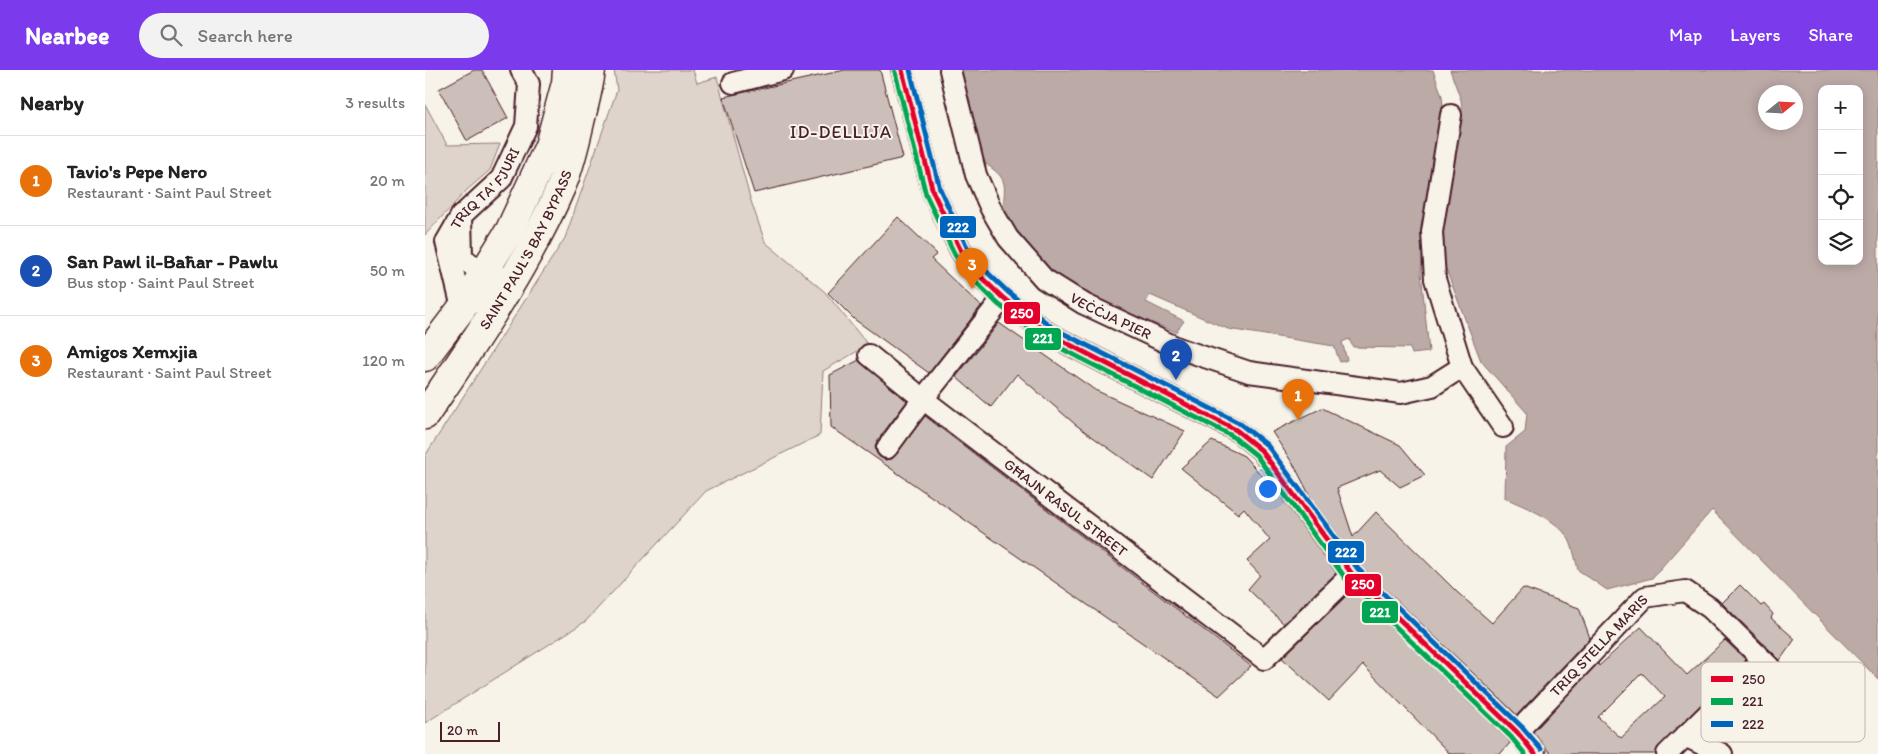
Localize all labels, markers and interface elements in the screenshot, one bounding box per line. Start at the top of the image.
search box [139,13,489,58]
text: Nearbee [25,21,109,50]
icon: search [157,21,185,49]
text: Search here [197,24,293,47]
text: Map [1669,24,1702,46]
text: Layers [1730,24,1780,46]
text: Share [1808,24,1853,46]
north arrow [1758,85,1803,130]
map controls [1818,85,1863,265]
button: + [1818,85,1863,130]
text: Nearby [20,90,84,115]
text: 3 results [345,93,405,112]
district label: ID-DELLIJA [790,121,892,143]
button: − [1818,130,1863,175]
street label: TRIQ TA' FJURI [446,145,523,232]
text: Tavio's Pepe Nero [67,160,207,183]
street label: SAINT PAUL'S BAY BYPASS [475,168,576,333]
text: 1 [32,171,40,190]
text: 20 m [370,171,405,190]
button: locate [1818,175,1863,220]
text: Restaurant · Saint Paul Street [67,183,272,202]
line badge: 222 [939,215,977,239]
text: 222 [947,219,970,236]
button: layers [1818,220,1863,265]
pin: 3 [956,248,988,289]
text: San Pawl il-Baħar - Pawlu [67,250,278,273]
text: 2 [32,261,40,280]
text: 50 m [370,261,405,280]
text: Bus stop · Saint Paul Street [67,273,255,292]
street label: VEĊĊJA PIER [1067,289,1154,343]
line badge: 250 [1003,301,1041,325]
text: 250 [1010,305,1034,322]
line badge: 221 [1024,327,1062,351]
text: 221 [1032,330,1054,347]
pin: 2 [1160,339,1192,380]
text: Amigos Xemxjia [67,340,197,363]
text: 3 [32,351,40,370]
text: 120 m [362,351,405,370]
text: Restaurant · Saint Paul Street [67,363,272,382]
pin: 1 [1282,379,1314,420]
street label: GĦAJN RASUL STREET [1000,455,1131,561]
your location [1255,476,1281,502]
line badge: 222 [1327,540,1365,564]
text: 222 [1335,544,1358,561]
line badge: 250 [1344,573,1382,597]
text: 250 [1351,576,1375,593]
street label: TRIQ STELLA MARIS [1546,591,1652,701]
line badge: 221 [1361,600,1399,624]
text: 221 [1369,604,1391,621]
legend [1701,662,1865,742]
text: 250 [1742,671,1765,688]
text: 221 [1742,693,1764,710]
text: 222 [1742,716,1765,733]
scale bar [440,719,500,742]
text: 20 m [447,722,478,739]

